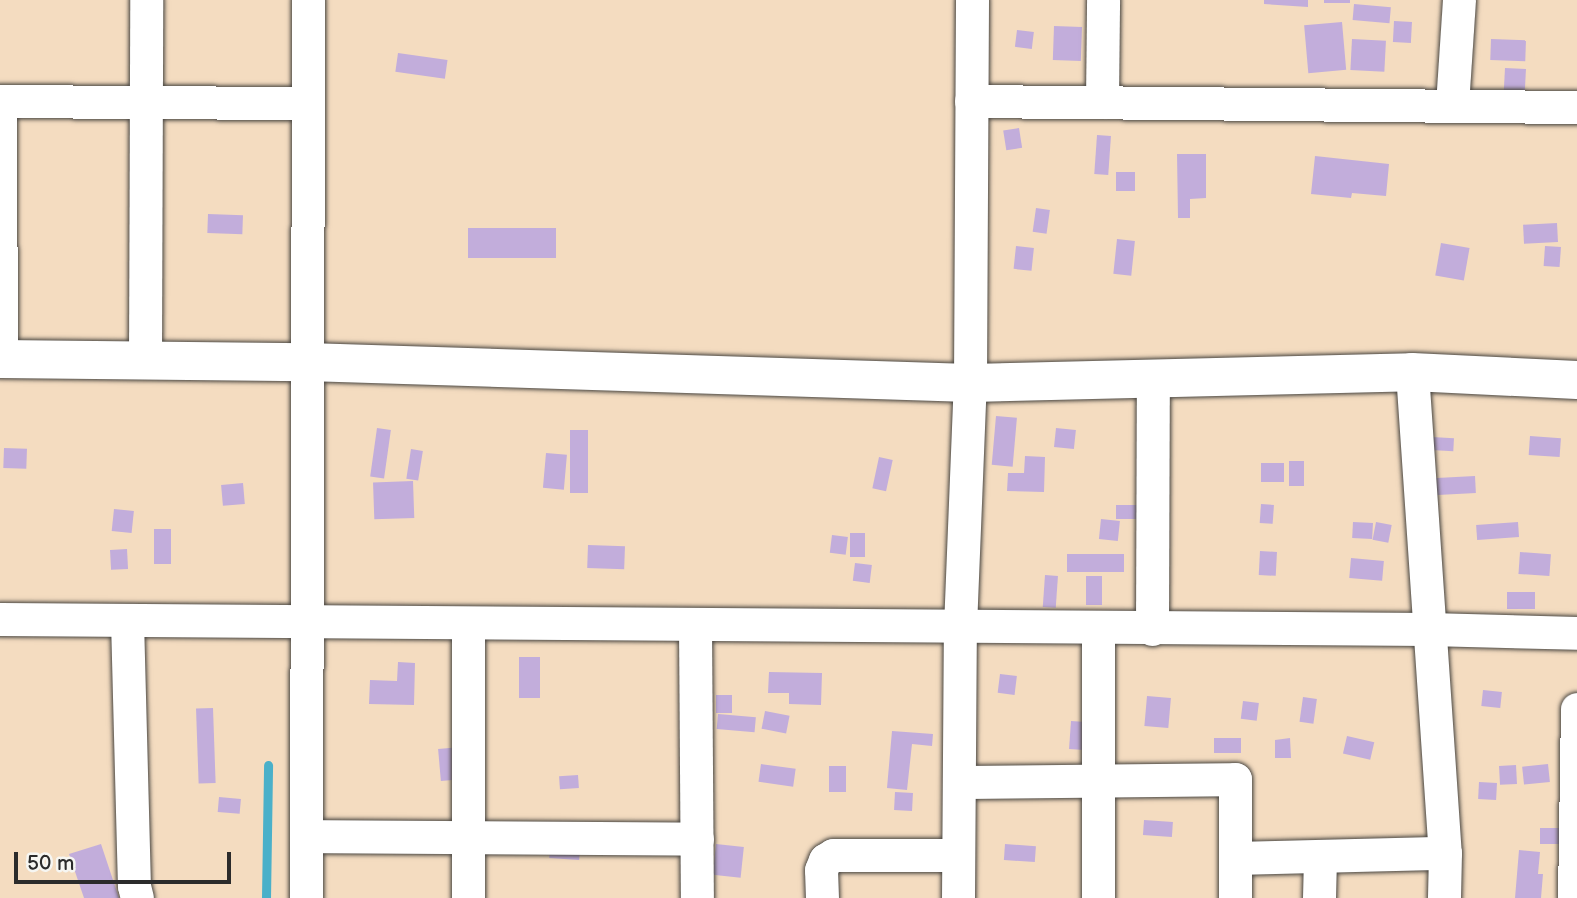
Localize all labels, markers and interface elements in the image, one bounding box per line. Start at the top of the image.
scale bar [18,838,234,882]
text: 50 m [27,851,74,876]

